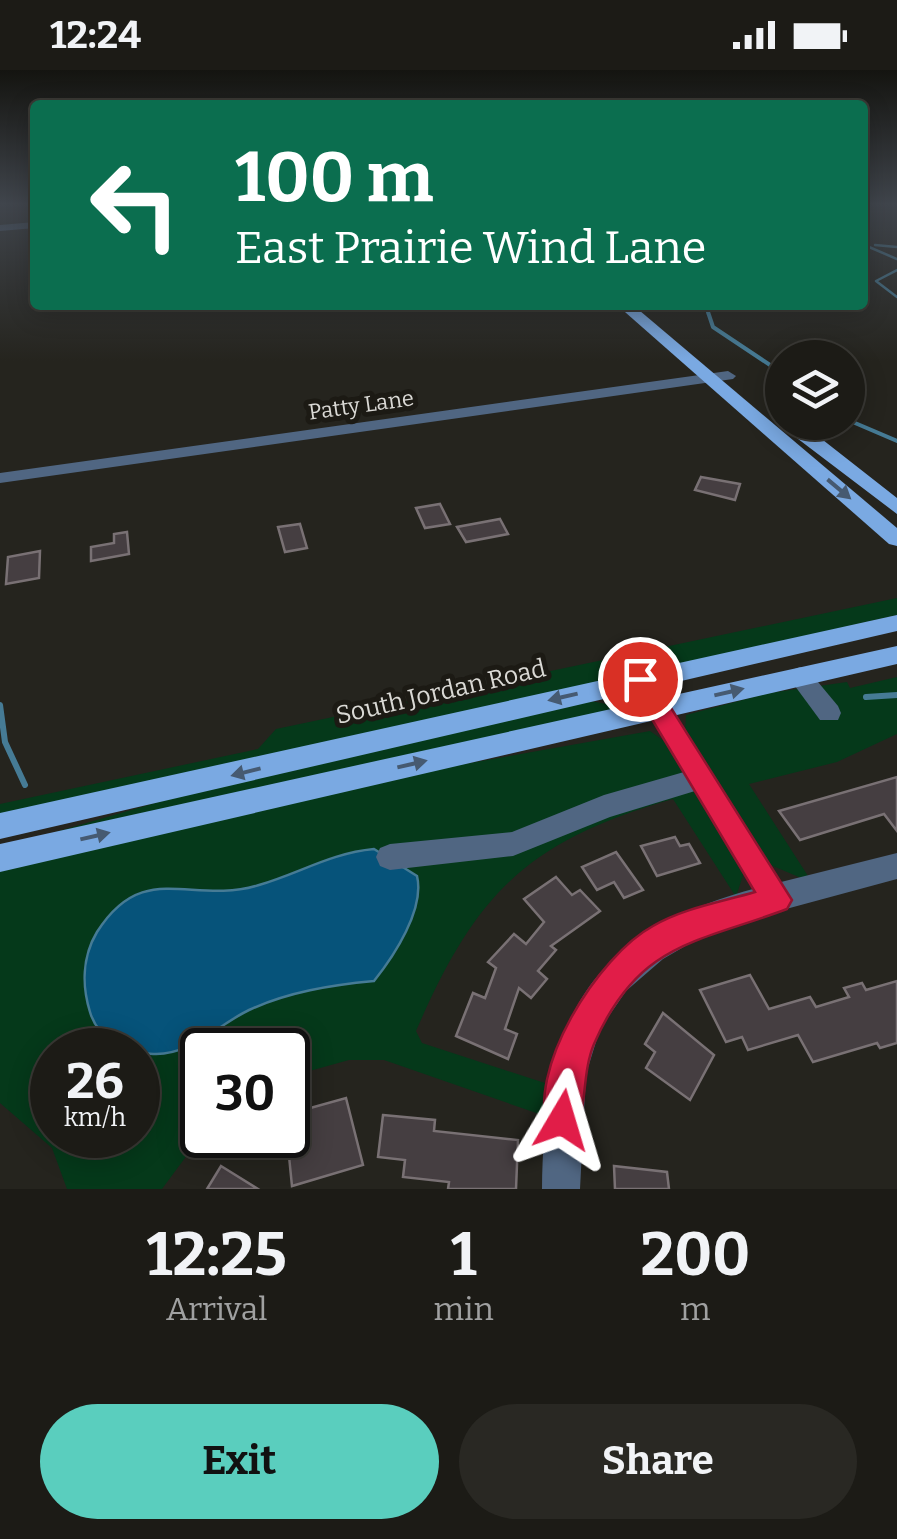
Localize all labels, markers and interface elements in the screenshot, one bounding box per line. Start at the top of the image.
text: 12:24 [50,12,141,58]
text: 100 m [235,136,434,220]
icon: left [70,140,200,270]
text: East Prairie Wind Lane [235,221,706,275]
map controls [765,340,865,440]
button: layers [765,340,865,440]
street label: Patty Lane [307,384,415,426]
one-way arrow [826,478,851,499]
pin [598,637,683,722]
icon: arrive [613,652,668,707]
street label: South Jordan Road [333,653,549,731]
one-way arrow [714,684,745,699]
one-way arrow [547,690,578,705]
one-way arrow [397,756,428,771]
one-way arrow [230,765,261,780]
one-way arrow [80,828,111,843]
speed limit sign: 30 [180,1028,310,1158]
text: 26 [66,1051,124,1111]
position arrow [510,1068,614,1172]
text: km/h [64,1103,126,1133]
text: 12:25 [147,1219,287,1291]
text: 1 [451,1219,477,1291]
text: 200 [640,1219,750,1291]
text: Arrival [166,1290,267,1328]
text: min [433,1290,494,1328]
text: m [680,1290,711,1328]
button: Exit [40,1404,439,1519]
button: Share [459,1404,857,1519]

